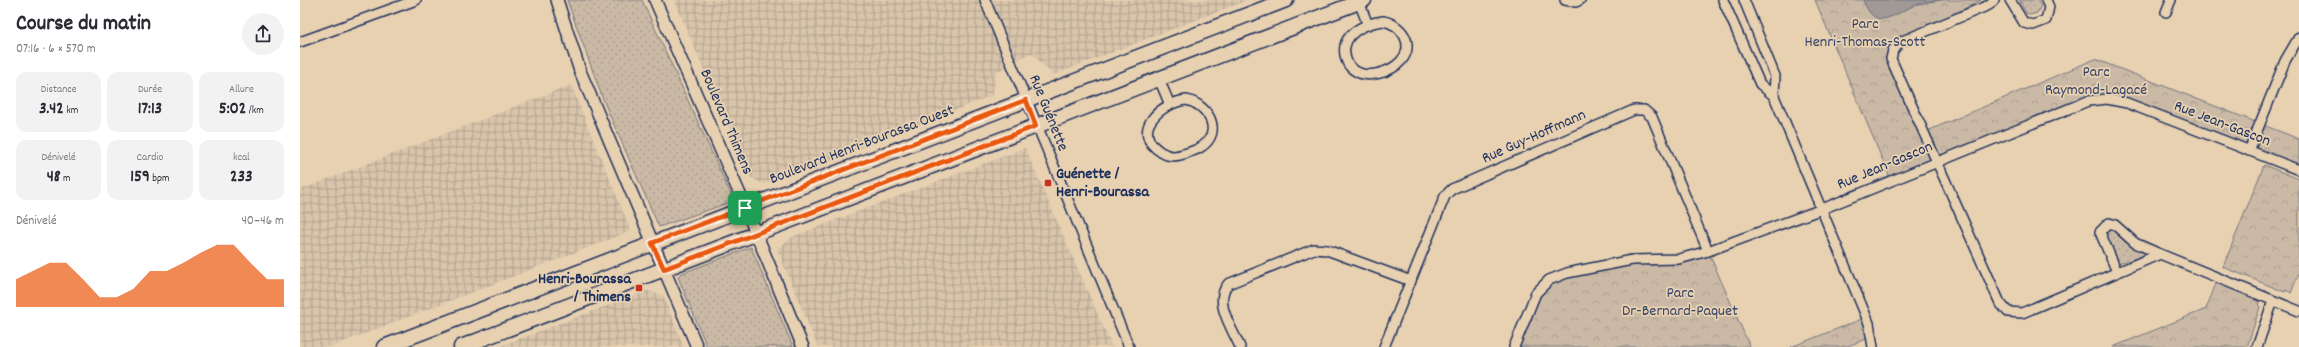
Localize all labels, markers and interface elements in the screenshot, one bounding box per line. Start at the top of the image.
text: Course du matin [16,9,151,40]
button: share [242,13,284,55]
park label: Parc Henri-Thomas-Scott [1805,13,1926,54]
text: 07:16 · 6 × 570 m [16,40,96,59]
park label: Parc Raymond-Lagacé [2045,61,2147,102]
street label: Boulevard Thimens [693,66,759,179]
street label: Rue Guénette [1022,71,1074,155]
text: Distance [41,82,77,98]
text: Durée [138,82,162,98]
text: Allure [229,82,254,98]
street label: Rue Jean-Gascon [2170,95,2274,153]
text: 3.42 [39,98,64,122]
text: 17:13 [138,98,162,122]
text: 5:02 [219,98,246,122]
street label: Boulevard Henri-Bourassa Ouest [766,99,958,191]
text: km [64,103,78,119]
text: /km [246,103,264,119]
street label: Rue Guy-Hoffmann [1478,104,1590,170]
street label: Rue Jean-Gascon [1834,136,1936,196]
text: Dénivelé [42,150,76,166]
text: Cardio [137,150,163,166]
text: kcal [233,150,250,166]
place label: Guénette / Henri-Bourassa [1056,163,1150,204]
text: 48 [47,166,61,190]
text: 159 [130,166,150,190]
text: 233 [230,166,253,190]
text: m [61,171,71,187]
text: bpm [150,171,170,187]
marker: Guénette / Henri-Bourassa [1043,178,1053,188]
pin [728,191,762,225]
icon: arrive [734,197,756,219]
text: Dénivelé [16,212,57,231]
text: 40–46 m [241,212,284,231]
place label: Henri-Bourassa / Thimens [538,268,632,309]
park label: Parc Dr-Bernard-Paquet [1622,282,1738,323]
marker: Henri-Bourassa / Thimens [634,283,644,293]

